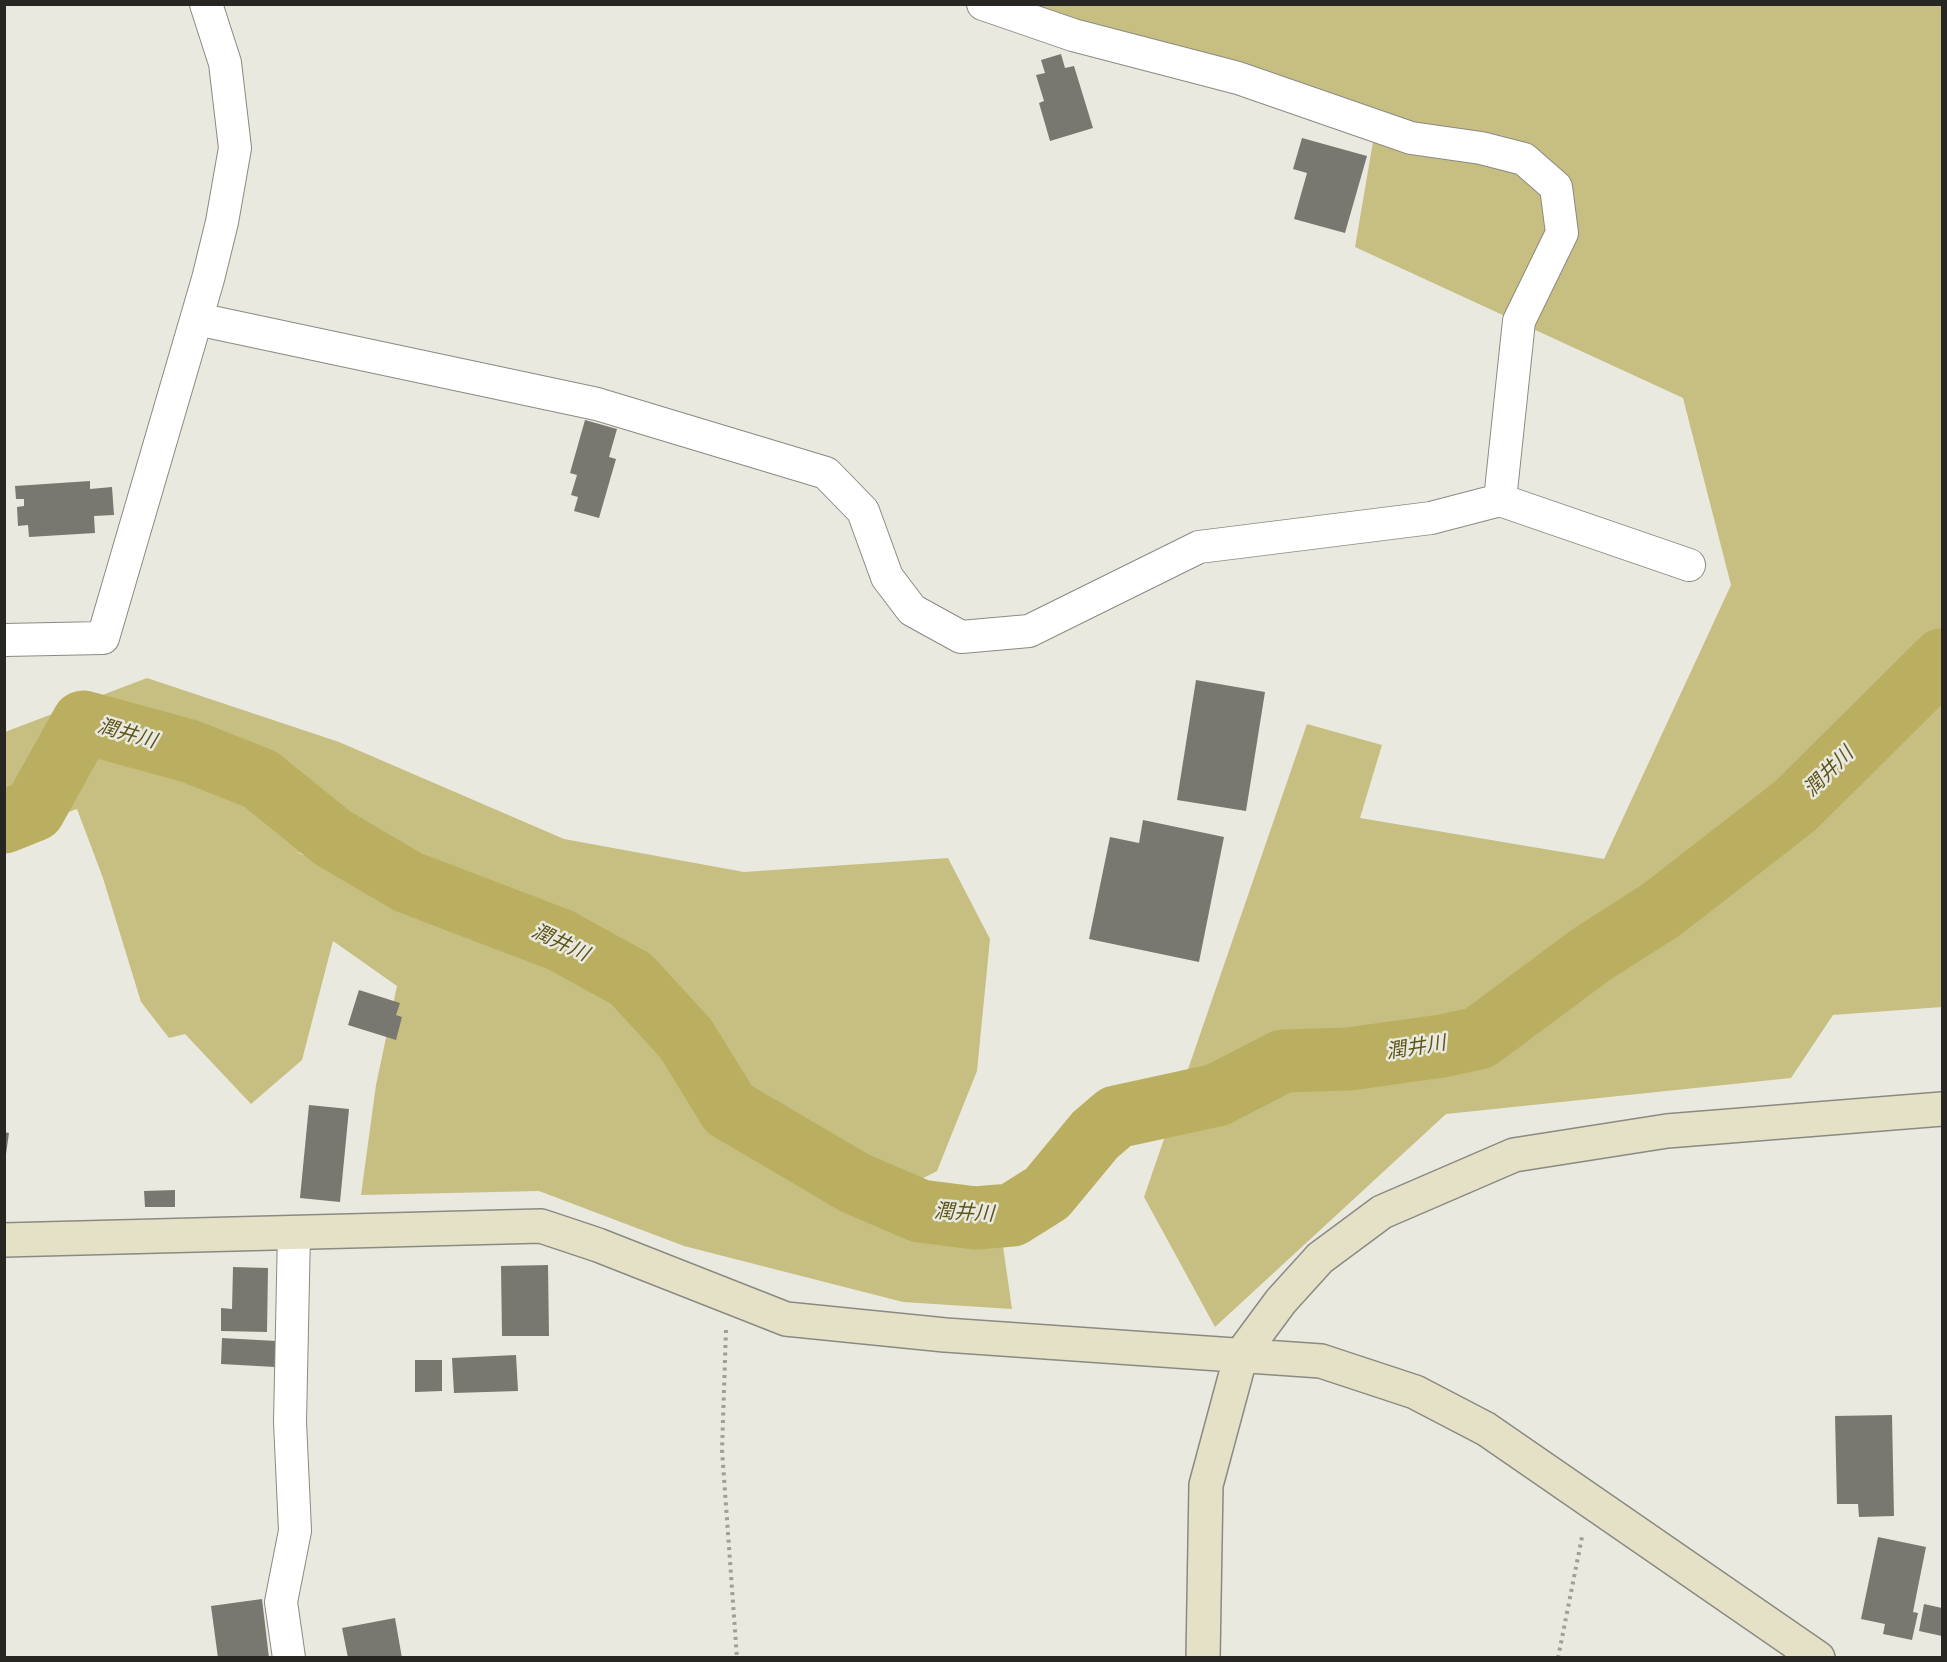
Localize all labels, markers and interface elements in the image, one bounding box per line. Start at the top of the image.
water label: 潤井川 [95,714,159,754]
water label: 潤井川 [1799,742,1859,802]
water label: 潤井川 [528,919,592,967]
water label: 潤井川 [1384,1031,1448,1065]
water label: 潤井川 [933,1199,995,1227]

